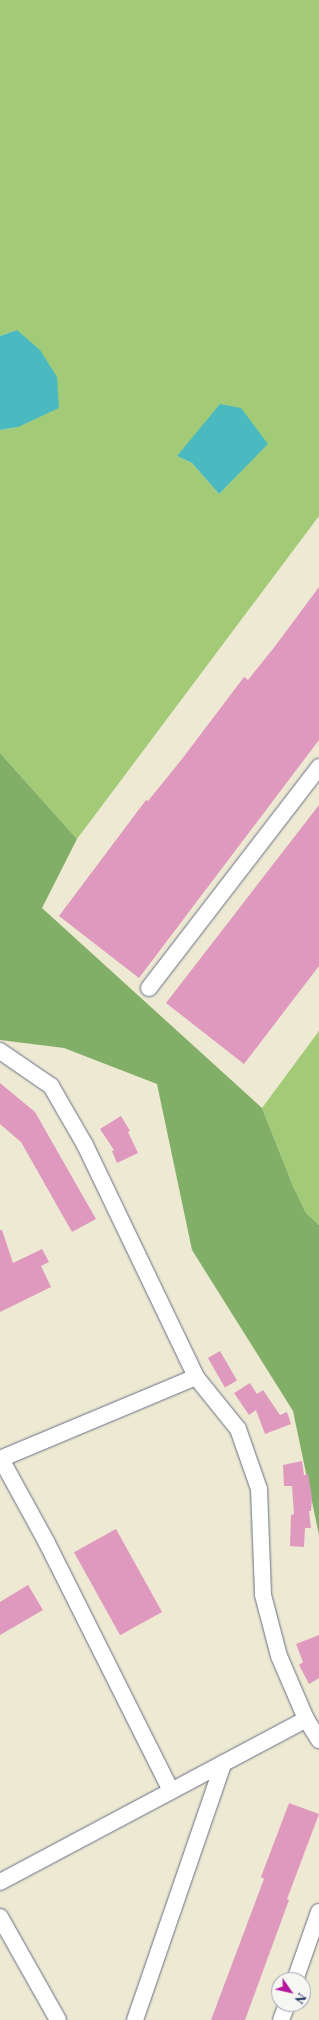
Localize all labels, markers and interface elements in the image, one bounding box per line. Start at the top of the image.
north arrow [271,1972,311,2012]
text: N [292,1990,309,2006]

